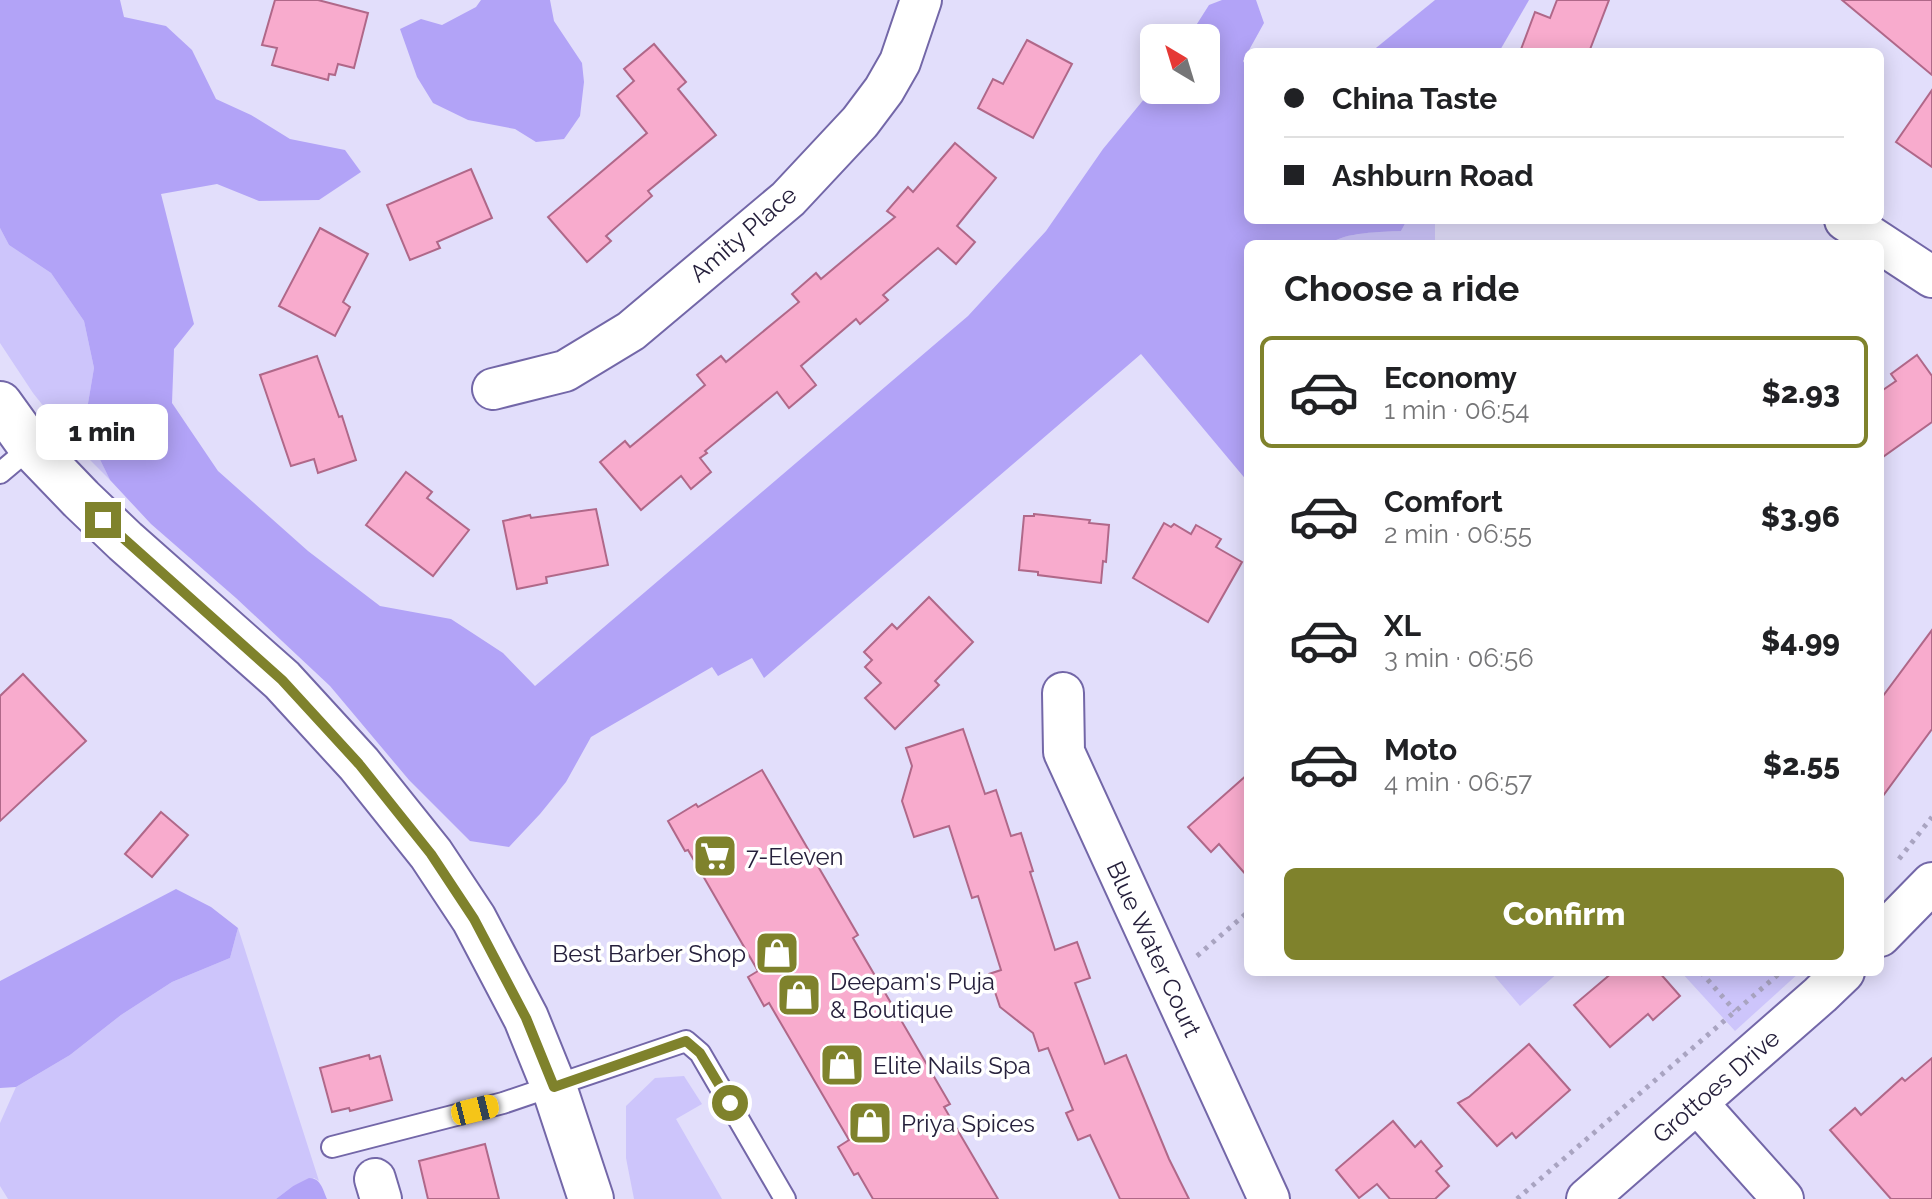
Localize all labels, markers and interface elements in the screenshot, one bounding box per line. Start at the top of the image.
north arrow [1140,24,1220,104]
map controls [1140,24,1220,104]
text: China Taste [1332,81,1497,116]
text: Ashburn Road [1332,158,1534,193]
street label: Amity Place [684,180,802,288]
text: Choose a ride [1284,267,1519,309]
icon: car [1288,356,1360,428]
text: Economy [1384,360,1517,395]
text: $2.93 [1761,375,1840,410]
text: 1 min · 06:54 [1384,395,1530,425]
callout: 1 min [37,404,169,460]
text: 1 min [69,417,135,447]
icon: car [1288,480,1360,552]
text: Comfort [1384,484,1503,519]
text: $3.96 [1761,499,1840,534]
route end [85,502,121,538]
text: 2 min · 06:55 [1384,519,1532,549]
icon: car [1288,604,1360,676]
text: XL [1384,608,1421,643]
text: $4.99 [1761,623,1840,658]
text: 3 min · 06:56 [1384,643,1534,673]
icon: car [1288,728,1360,800]
text: Moto [1384,732,1457,767]
text: $2.55 [1763,747,1840,782]
text: 4 min · 06:57 [1384,767,1532,797]
supermarket icon: 7-Eleven [691,832,739,880]
place label: 7-Eleven [746,842,844,871]
street label: Blue Water Court [1101,857,1207,1041]
button: Confirm [1284,868,1844,960]
shop icon: Best Barber Shop [753,929,801,977]
place label: Best Barber Shop [552,939,746,968]
place label: Deepam's Puja & Boutique [830,967,995,1024]
shop icon: Deepam's Puja & Boutique [775,971,823,1019]
street label: Grottoes Drive [1647,1023,1785,1149]
shop icon: Elite Nails Spa [818,1041,866,1089]
place label: Elite Nails Spa [873,1051,1031,1080]
route start [712,1085,748,1121]
car [449,1093,501,1127]
shop icon: Priya Spices [846,1099,894,1147]
place label: Priya Spices [901,1109,1035,1138]

